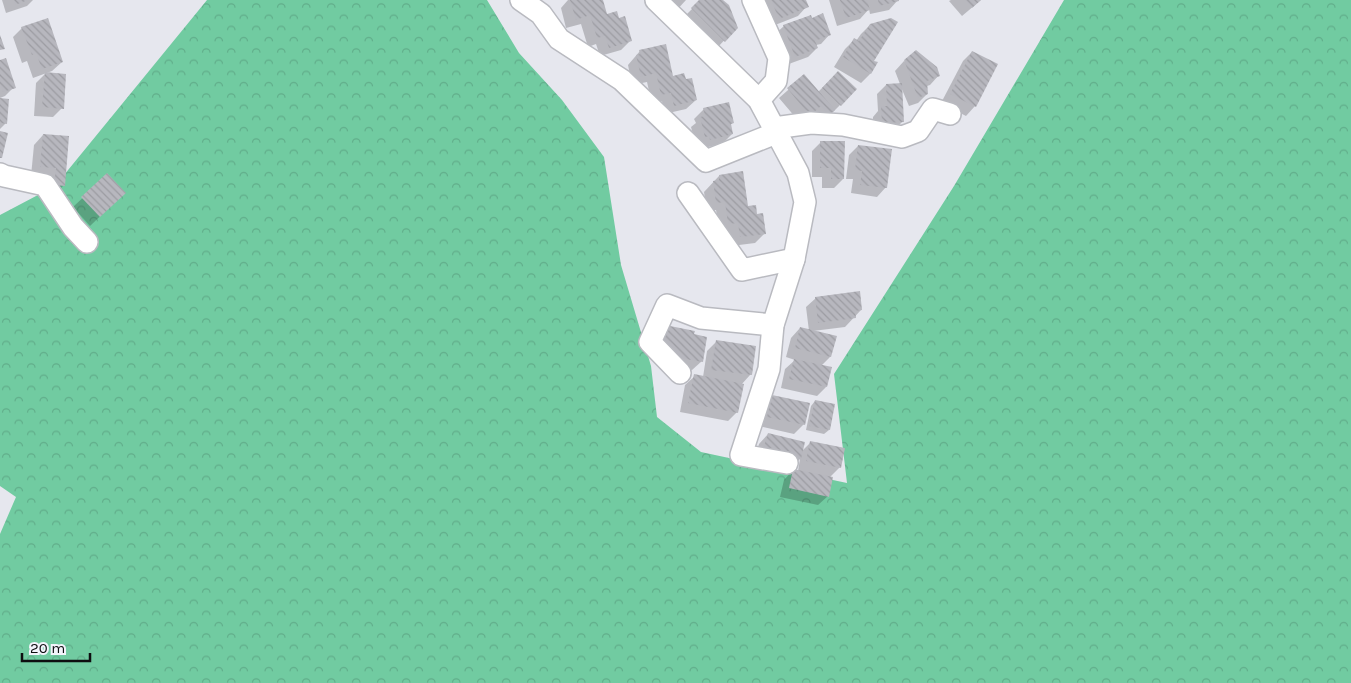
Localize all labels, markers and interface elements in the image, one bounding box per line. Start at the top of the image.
scale bar [22,630,90,662]
text: 20 m [30,639,65,657]

